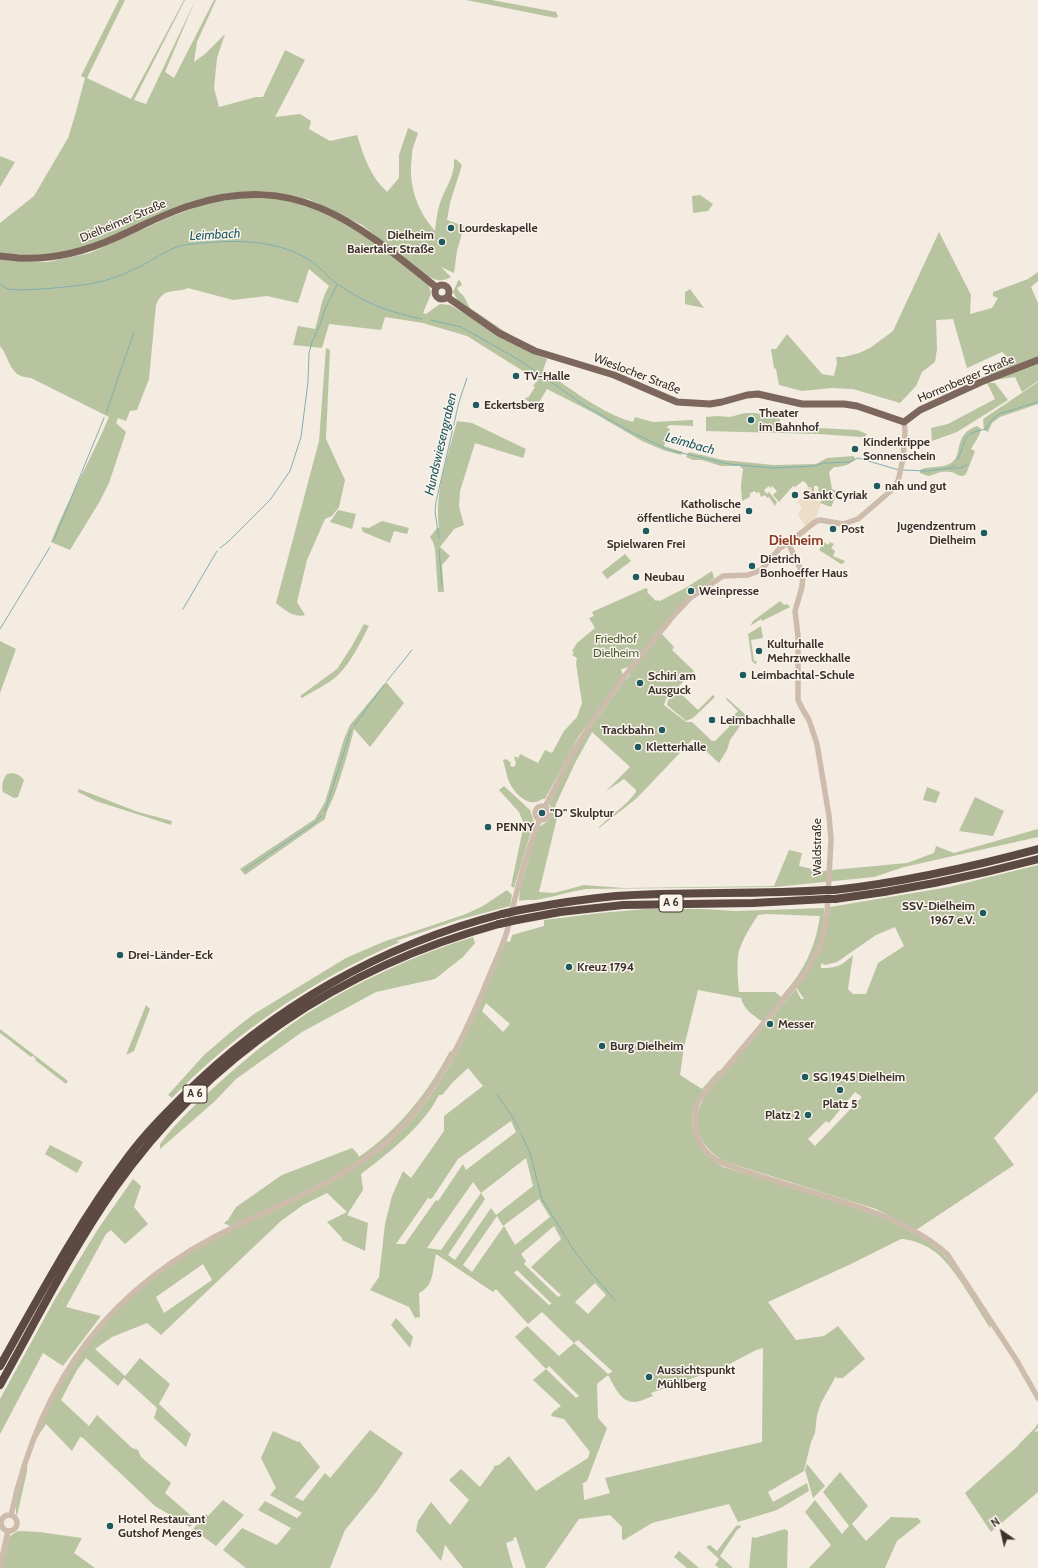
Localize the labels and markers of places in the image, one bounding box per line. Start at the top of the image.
place label: Lourdeskapelle [459,221,538,235]
marker: Lourdeskapelle [446,223,456,233]
place label: Dielheim Baiertaler Straße [347,228,434,256]
marker: Dielheim Baiertaler Straße [437,237,447,247]
place label: TV-Halle [524,369,570,383]
marker: TV-Halle [511,371,521,381]
place label: Eckertsberg [484,398,544,412]
marker: Eckertsberg [471,400,481,410]
place label: Theater im Bahnhof [759,406,819,434]
marker: Theater im Bahnhof [746,415,756,425]
place label: Kinderkrippe Sonnenschein [863,435,936,463]
marker: Kinderkrippe Sonnenschein [850,444,860,454]
place label: nah und gut [885,479,946,493]
marker: nah und gut [872,481,882,491]
place label: Sankt Cyriak [803,488,868,502]
marker: Sankt Cyriak [790,490,800,500]
place label: Katholische öffentliche Bücherei [637,497,741,525]
marker: Katholische öffentliche Bücherei [744,506,754,516]
place label: Jugendzentrum Dielheim [897,519,976,547]
place label: Post [841,522,864,536]
marker: Post [828,524,838,534]
marker: Spielwaren Frei [641,526,651,536]
marker: Jugendzentrum Dielheim [979,528,989,538]
place label: Spielwaren Frei [607,537,685,551]
place label: Dietrich Bonhoeffer Haus [760,552,848,580]
marker: Dietrich Bonhoeffer Haus [747,561,757,571]
place label: Neubau [644,570,685,584]
marker: Neubau [631,572,641,582]
place label: Weinpresse [699,584,759,598]
marker: Weinpresse [686,586,696,596]
place label: Kulturhalle Mehrzweckhalle [767,637,850,665]
marker: Kulturhalle Mehrzweckhalle [754,646,764,656]
place label: Leimbachtal-Schule [751,668,854,682]
place label: Schiri am Ausguck [648,669,696,697]
marker: Leimbachtal-Schule [738,670,748,680]
marker: Schiri am Ausguck [635,678,645,688]
place label: Leimbachhalle [720,713,795,727]
marker: Leimbachhalle [707,715,717,725]
place label: Trackbahn [601,723,654,737]
marker: Trackbahn [657,725,667,735]
place label: Kletterhalle [646,740,706,754]
marker: Kletterhalle [633,742,643,752]
place label: "D" Skulptur [550,806,614,820]
marker: "D" Skulptur [537,808,547,818]
place label: PENNY [496,820,534,834]
marker: PENNY [483,822,493,832]
place label: SSV-Dielheim 1967 e.V. [902,899,975,927]
marker: SSV-Dielheim 1967 e.V. [978,908,988,918]
place label: Drei-Länder-Eck [128,948,213,962]
marker: Drei-Länder-Eck [115,950,125,960]
place label: Kreuz 1794 [577,960,634,974]
marker: Kreuz 1794 [564,962,574,972]
place label: Messer [778,1017,814,1031]
marker: Messer [765,1019,775,1029]
place label: Burg Dielheim [610,1039,684,1053]
marker: Burg Dielheim [597,1041,607,1051]
place label: SG 1945 Dielheim [813,1070,905,1084]
marker: SG 1945 Dielheim [800,1072,810,1082]
marker: Platz 5 [835,1085,845,1095]
place label: Platz 5 [822,1097,858,1111]
place label: Platz 2 [765,1108,800,1122]
marker: Platz 2 [803,1110,813,1120]
place label: Aussichtspunkt Mühlberg [657,1363,735,1391]
marker: Aussichtspunkt Mühlberg [644,1372,654,1382]
place label: Hotel Restaurant Gutshof Menges [118,1512,205,1540]
marker: Hotel Restaurant Gutshof Menges [105,1521,115,1531]

